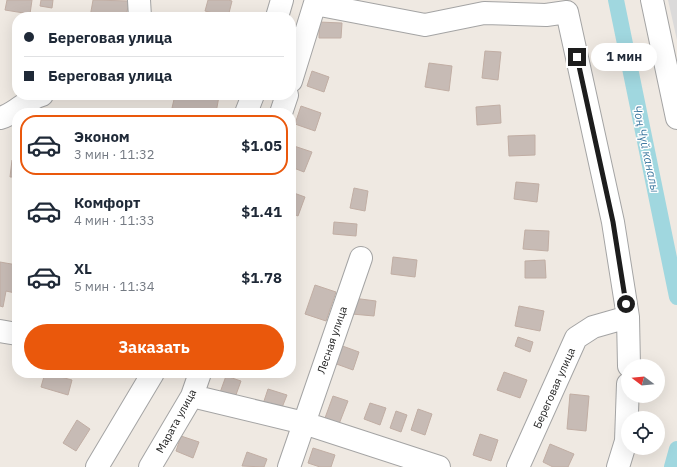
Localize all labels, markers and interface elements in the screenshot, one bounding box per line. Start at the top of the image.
text: Береговая улица [48,28,172,47]
callout: 1 мин [591,43,657,71]
route end [568,48,586,66]
text: 1 мин [606,48,642,65]
text: Береговая улица [48,66,172,85]
water label: Чоң Чүй каналы [630,104,663,194]
icon: car [26,127,62,163]
text: Эконом [74,127,130,146]
text: $1.05 [241,136,282,155]
text: 3 мин · 11:32 [74,146,155,163]
icon: car [26,193,62,229]
text: Комфорт [74,193,140,212]
text: $1.41 [241,202,282,221]
text: 4 мин · 11:33 [74,212,155,229]
icon: car [26,259,62,295]
text: XL [74,259,92,278]
text: $1.78 [241,268,282,287]
text: 5 мин · 11:34 [74,278,155,295]
route start [617,295,635,313]
street label: Лесная улица [314,304,350,376]
button: Заказать [24,324,284,370]
street label: Береговая улица [530,345,578,431]
north arrow [621,359,665,403]
map controls [621,359,665,455]
street label: Марата улица [153,387,199,455]
button: locate [621,411,665,455]

